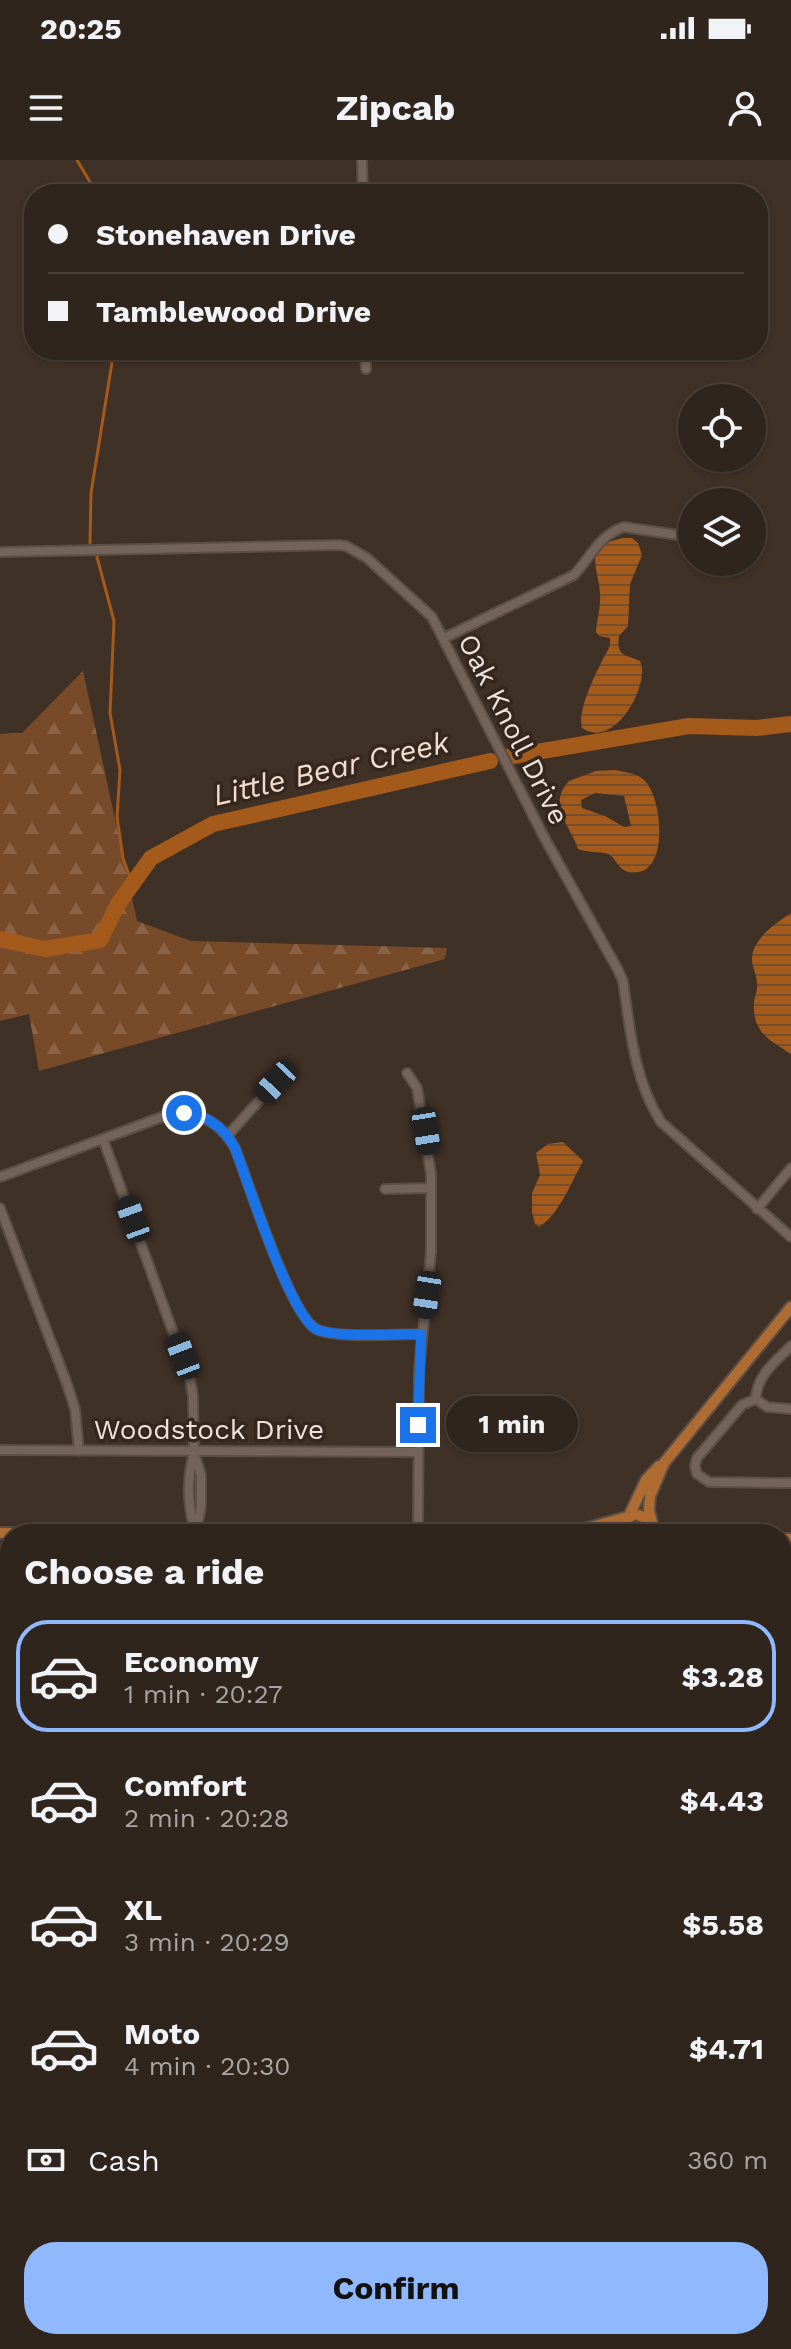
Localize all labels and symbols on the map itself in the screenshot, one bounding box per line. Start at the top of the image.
street label: Oak Knoll Drive [451,628,576,830]
water label: Little Bear Creek [209,724,454,813]
car [251,1056,301,1108]
route start [166,1095,202,1131]
car [410,1105,442,1157]
car [114,1192,152,1246]
car [411,1269,443,1321]
car [163,1329,203,1383]
callout: 1 min [446,1397,578,1453]
route end [400,1407,436,1443]
street label: Woodstock Drive [94,1413,324,1446]

